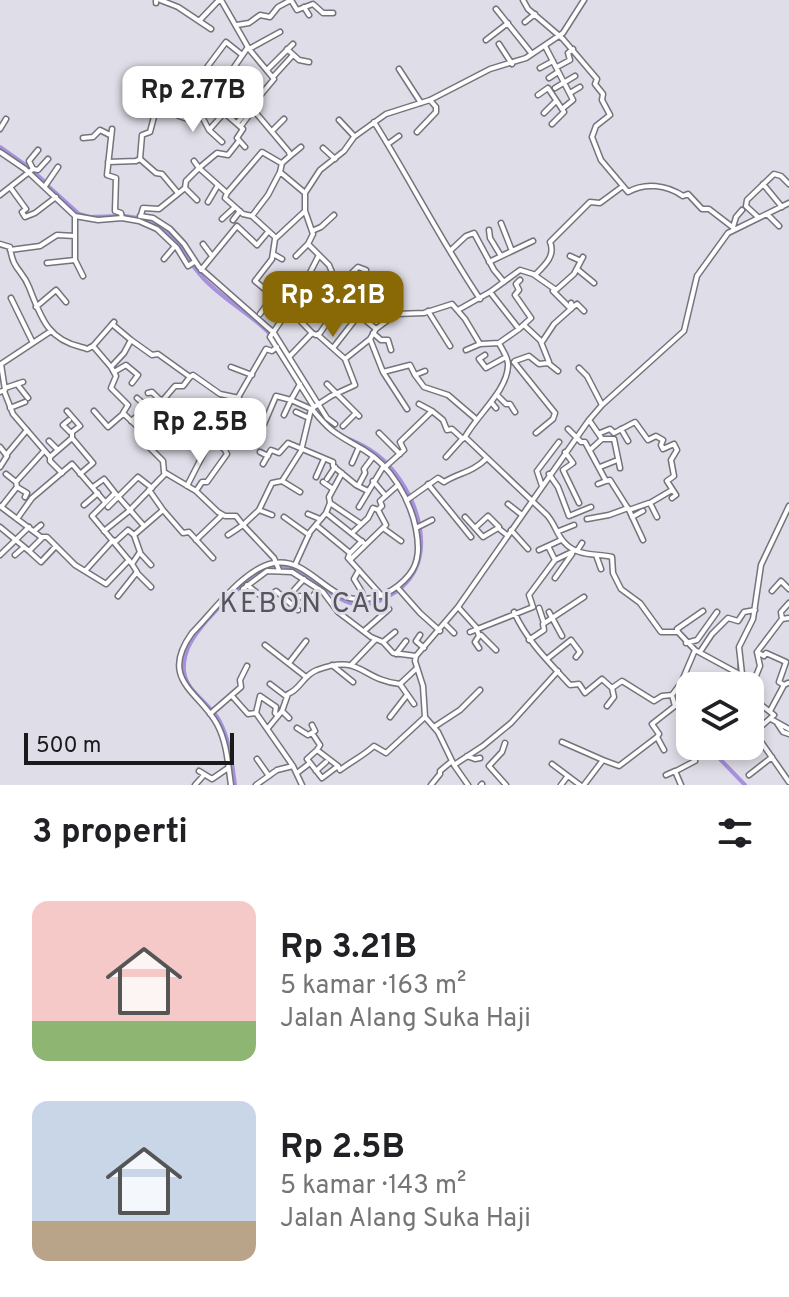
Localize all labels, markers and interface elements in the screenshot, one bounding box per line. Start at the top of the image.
pin: Rp 2.77B [110,66,276,134]
text: Rp 2.77B [140,75,246,108]
pin: Rp 3.21B [250,271,416,339]
text: Rp 3.21B [281,280,385,313]
pin: Rp 2.5B [126,398,274,466]
text: Rp 2.5B [152,407,248,440]
district label: KEBON CAU [220,587,392,623]
map controls [676,672,764,760]
button: layers [676,672,764,760]
scale bar [24,729,234,765]
text: 500 m [36,733,102,760]
icon: filters [713,811,757,855]
text: 3 properti [32,812,188,855]
text: Rp 3.21B [280,927,417,970]
icon: home [96,933,192,1029]
text: 5 kamar · 163 m² [280,970,466,1003]
text: Jalan Alang Suka Haji [280,1003,531,1036]
text: Rp 2.5B [280,1127,405,1170]
icon: home [96,1133,192,1229]
text: 5 kamar · 143 m² [280,1170,466,1203]
text: Jalan Alang Suka Haji [280,1203,531,1236]

